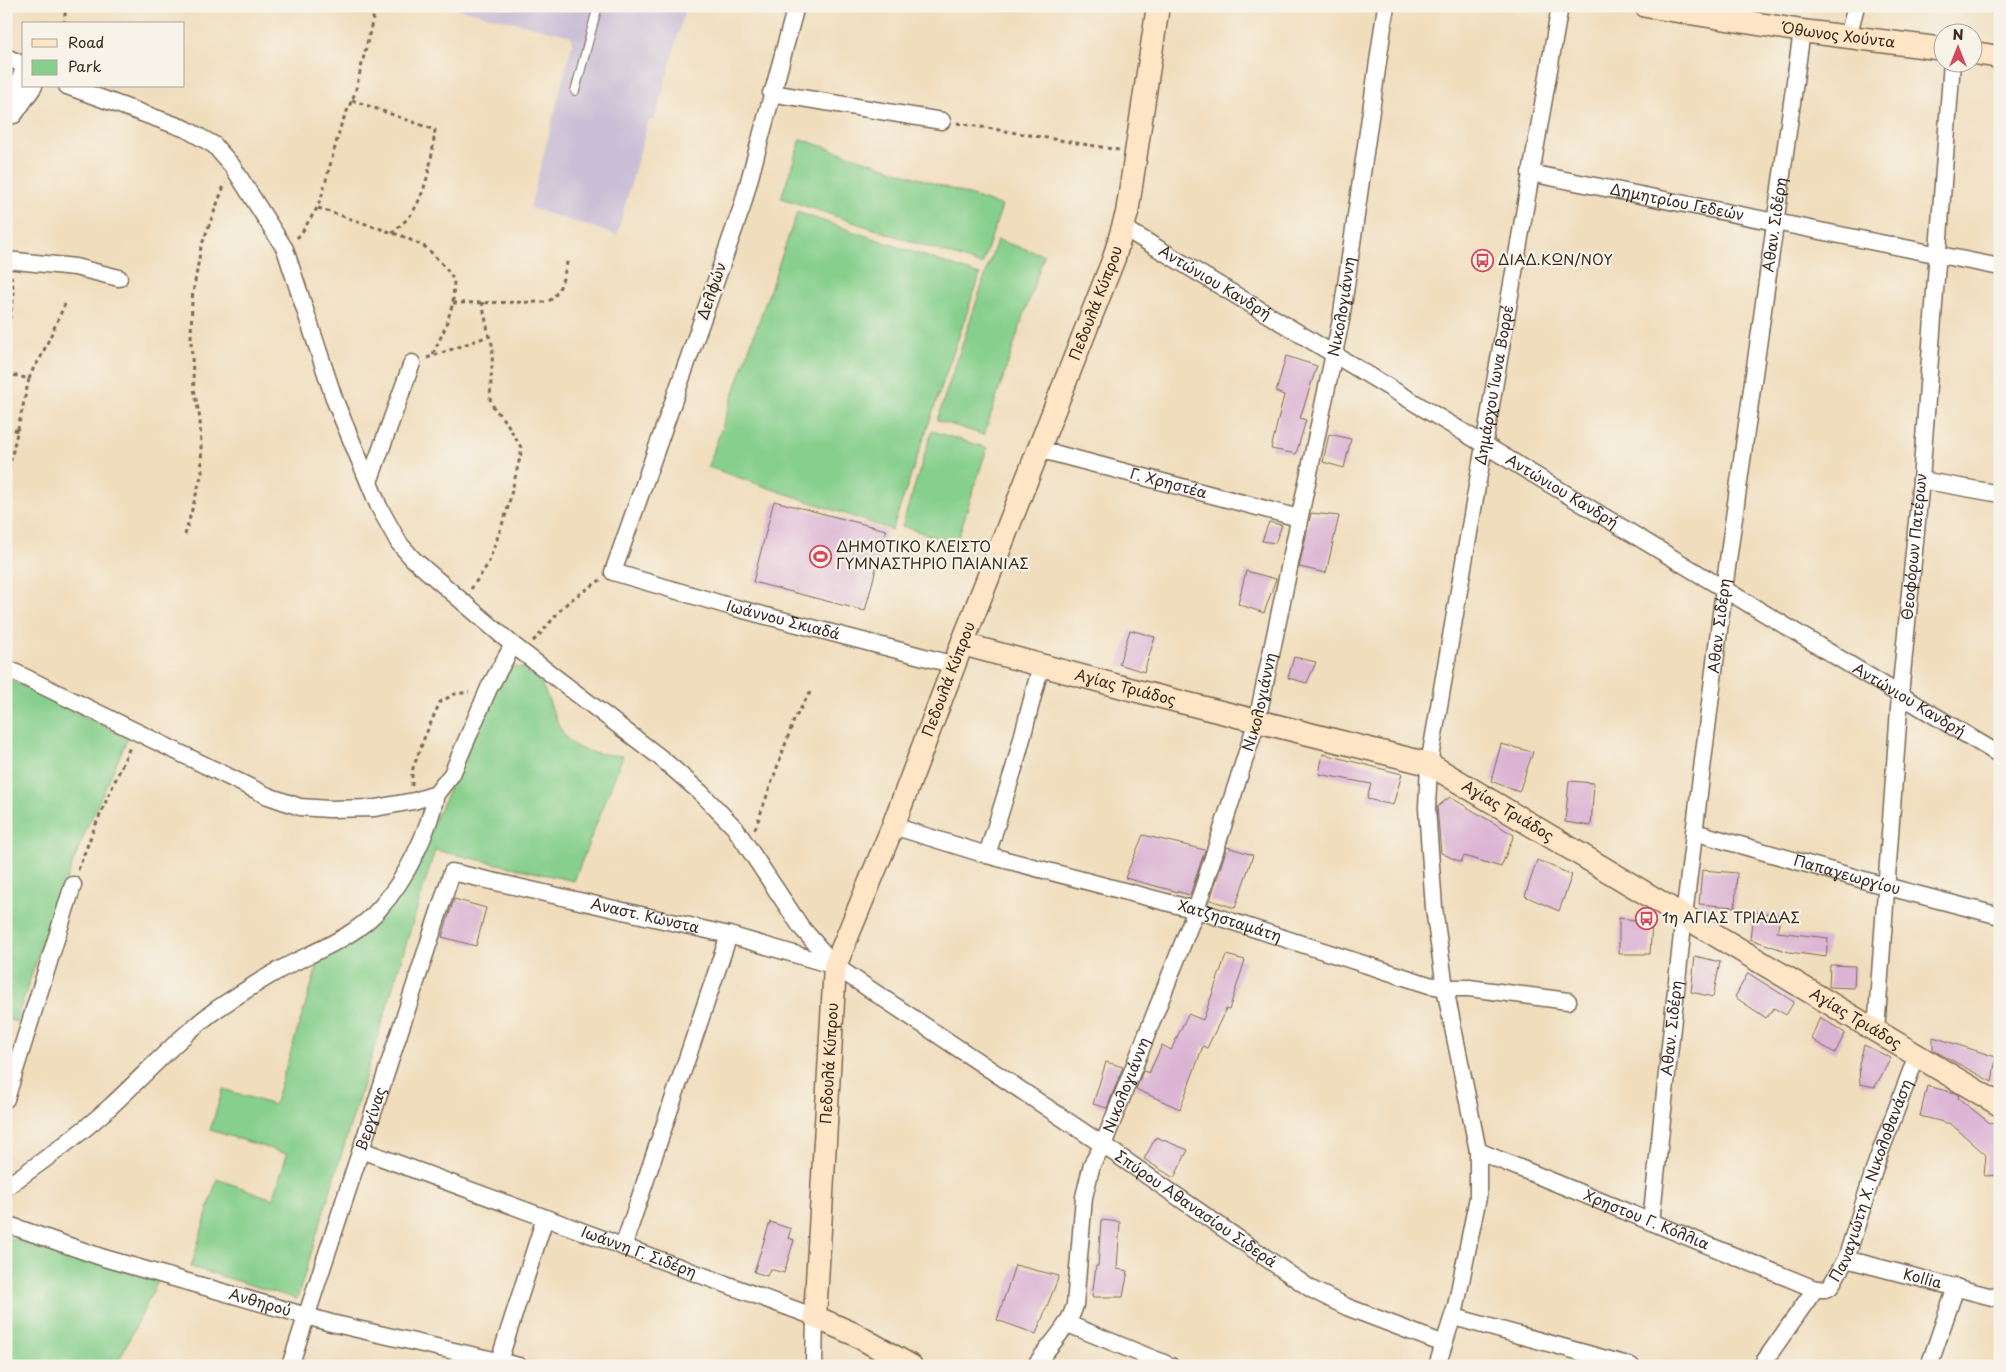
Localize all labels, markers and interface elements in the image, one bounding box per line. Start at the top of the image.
street label: Όθωνος Χούντα [1779,15,1897,53]
legend [22,22,185,88]
north arrow [1934,22,1984,72]
text: N [1952,24,1964,45]
text: Road [68,30,104,53]
text: Park [68,54,102,77]
street label: Δημητρίου Γεδεών [1608,176,1746,226]
street label: Αθαν. Σιδέρη [1755,176,1791,273]
street label: Αντώνιου Κανδρή [1155,239,1276,324]
street label: Πεδουλά Κύπρου [1062,243,1127,363]
place label: ΔΙΑΔ.ΚΩΝ/ΝΟΥ [1498,247,1613,270]
bus stop icon: ΔΙΑΔ.ΚΩΝ/ΝΟΥ [1470,248,1494,272]
street label: Νικολογιάννη [1321,255,1360,358]
street label: Δελφών [690,259,731,322]
street label: Δημάρχου Ίωνα Βορρέ [1468,303,1518,467]
street label: Αντώνιου Κανδρή [1502,447,1623,533]
street label: Γ. Χρηστέα [1128,461,1210,503]
street label: Θεοφόρων Πατέρων [1894,472,1931,621]
place label: ΔΗΜΟΤΙΚΟ ΚΛΕΙΣΤΟ ΓΥΜΝΑΣΤΗΡΙΟ ΠΑΙΑΝΙΑΣ [836,534,1029,574]
sports icon: ΔΗΜΟΤΙΚΟ ΚΛΕΙΣΤΟ ΓΥΜΝΑΣΤΗΡΙΟ ΠΑΙΑΝΙΑΣ [808,544,832,568]
street label: Αθαν. Σιδέρη [1701,577,1735,675]
street label: Ιωάννου Σκιαδά [724,593,843,645]
street label: Πεδουλά Κύπρου [915,618,980,740]
street label: Νικολογιάννη [1235,650,1281,754]
street label: Αντώνιου Κανδρή [1849,656,1970,742]
street label: Αγίας Τριάδος [1073,662,1179,710]
street label: Αγίας Τριάδος [1458,773,1559,846]
street label: Παπαγεωργίου [1791,848,1903,900]
street label: Αναστ. Κώνστα [589,891,702,938]
street label: Χατζησταμάτη [1176,893,1285,947]
place label: 1η ΑΓΙΑΣ ΤΡΙΑΔΑΣ [1662,905,1800,928]
bus stop icon: 1η ΑΓΙΑΣ ΤΡΙΑΔΑΣ [1634,906,1658,930]
street label: Αθαν. Σιδέρη [1654,979,1687,1077]
street label: Αγίας Τριάδος [1806,981,1907,1054]
street label: Πεδουλά Κύπρου [813,1002,843,1125]
street label: Νικολογιάννη [1096,1034,1155,1136]
street label: Παναγιώτη Χ. Νικολοθανάση [1822,1075,1917,1285]
street label: Βεργίνας [348,1083,391,1154]
street label: Σπύρου Αθανασίου Σιδερά [1111,1144,1282,1272]
street label: Χρηστου Γ. Κόλλια [1581,1183,1713,1255]
street label: Ιωάννη Γ. Σιδέρη [578,1219,700,1283]
street label: Kollia [1901,1261,1945,1294]
street label: Ανθηρού [227,1281,294,1321]

